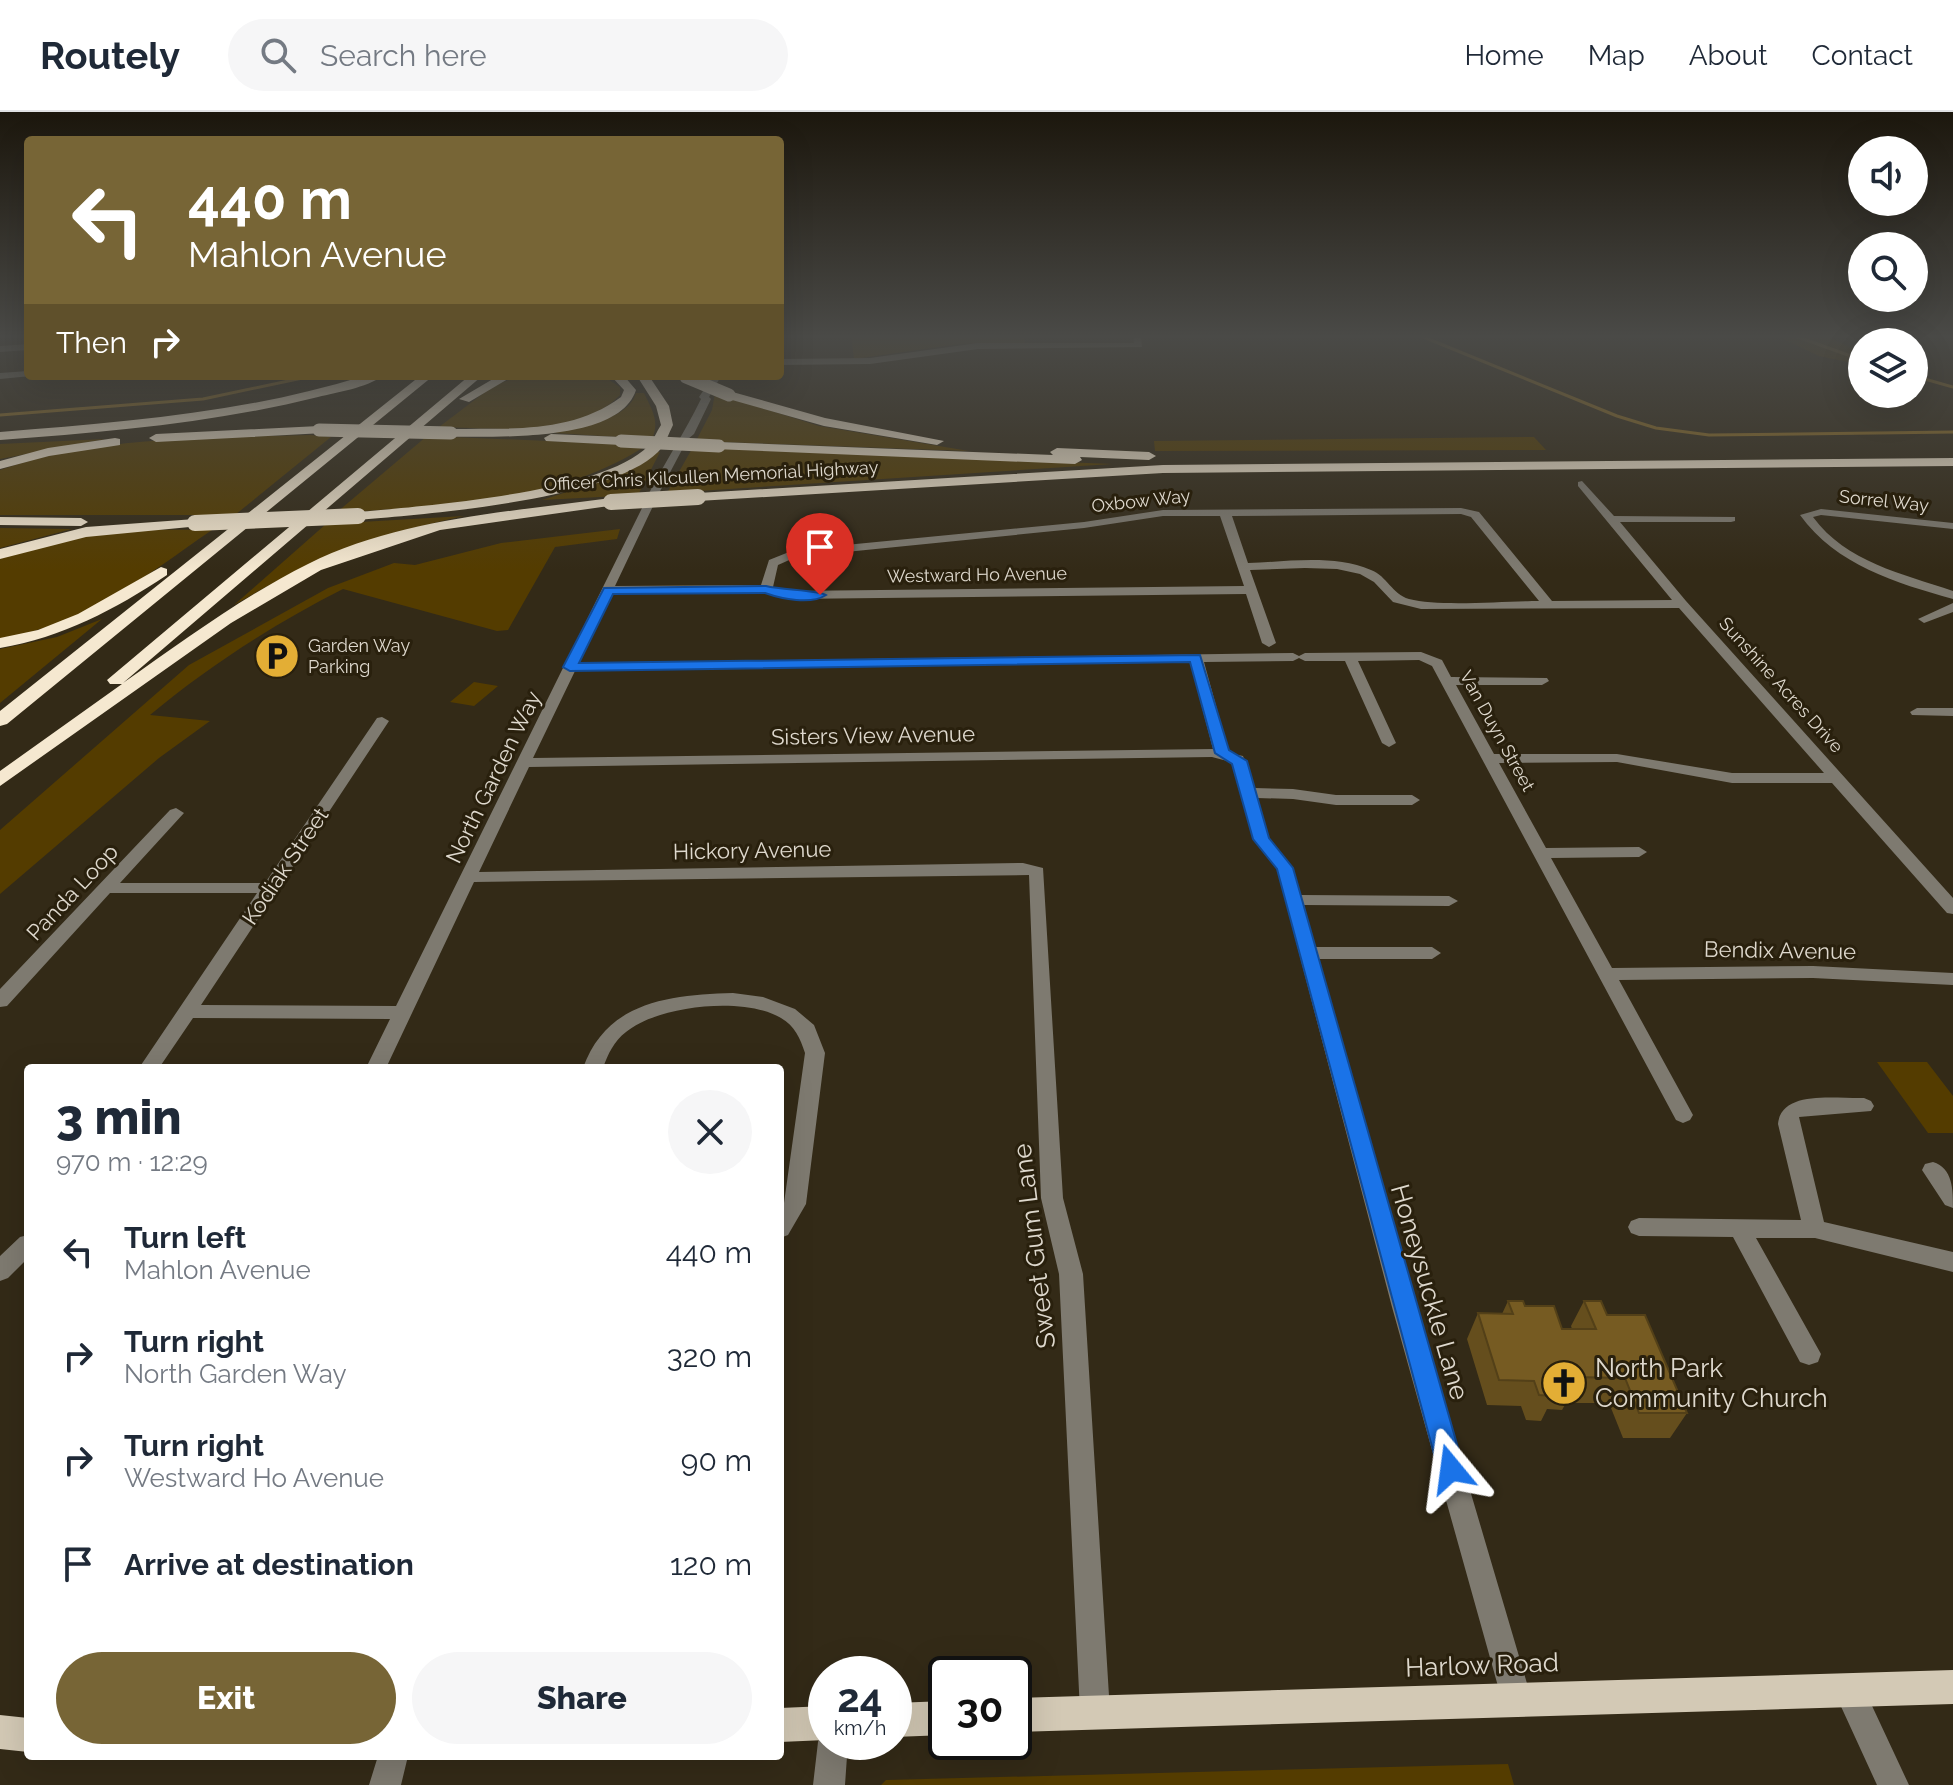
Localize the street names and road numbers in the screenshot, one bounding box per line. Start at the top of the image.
street label: Officer Chris Kilcullen Memorial Highway [543,456,879,495]
street label: Oxbow Way [1091,485,1192,516]
street label: Sorrel Way [1838,485,1930,516]
street label: Westward Ho Avenue [887,562,1068,587]
street label: Sunshine Acres Drive [1715,613,1848,757]
street label: Van Duyn Street [1456,667,1539,795]
street label: North Garden Way [440,687,546,867]
street label: Sisters View Avenue [771,720,975,750]
street label: Kodiak Street [236,802,334,929]
street label: Hickory Avenue [673,836,832,864]
street label: Panda Loop [21,839,123,945]
street label: Bendix Avenue [1704,936,1856,964]
street label: Sweet Gum Lane [1007,1142,1061,1350]
street label: Honeysuckle Lane [1385,1181,1475,1403]
street label: Harlow Road [1405,1647,1559,1683]

